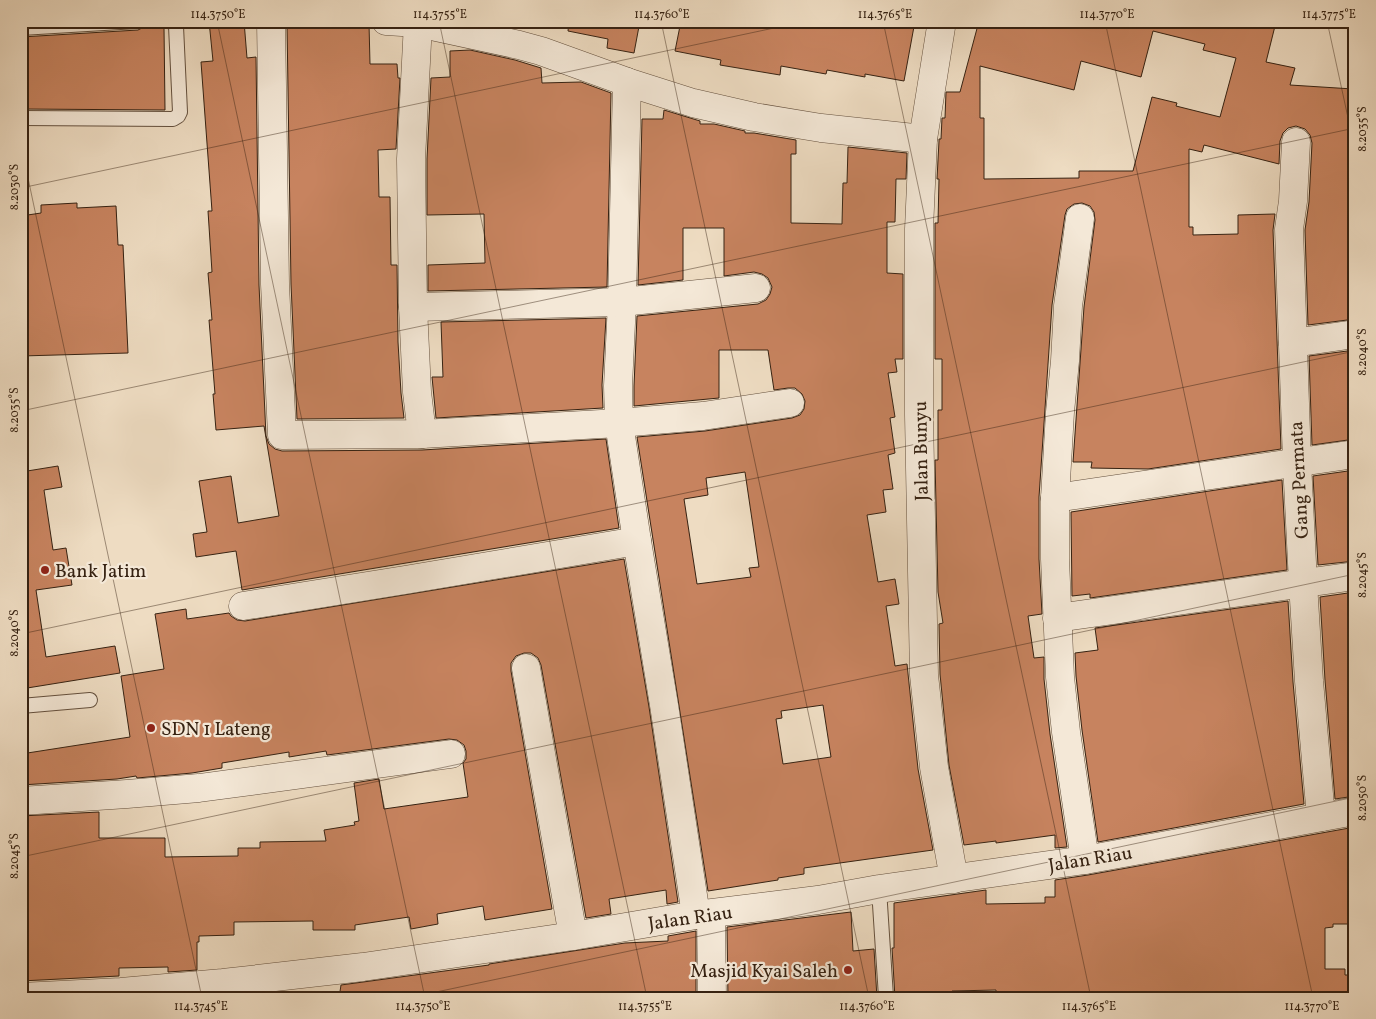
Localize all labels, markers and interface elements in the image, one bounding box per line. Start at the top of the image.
text: 114.3750°E [190,7,246,23]
text: 114.3755°E [413,7,467,23]
text: 114.3760°E [634,7,690,23]
text: 114.3765°E [858,7,912,23]
text: 114.3770°E [1080,7,1134,23]
text: 114.3775°E [1302,7,1356,23]
text: 8.2035°S [1355,106,1371,152]
text: 8.2030°S [7,164,23,210]
text: 8.2040°S [1355,328,1371,376]
text: 8.2035°S [7,387,23,433]
street label: Jalan Bunyu [908,401,936,501]
street label: Gang Permata [1284,420,1316,539]
text: 8.2045°S [1355,552,1371,598]
place label: Bank Jatim [55,559,147,585]
marker: Bank Jatim [39,564,51,576]
text: 8.2040°S [7,609,23,657]
place label: SDN 1 Lateng [161,717,271,743]
marker: SDN 1 Lateng [145,722,157,734]
text: 8.2050°S [1355,775,1371,821]
text: 8.2045°S [7,833,23,879]
street label: Jalan Riau [1046,840,1134,879]
street label: Jalan Riau [646,900,734,938]
place label: Masjid Kyai Saleh [690,959,838,985]
marker: Masjid Kyai Saleh [842,964,854,976]
text: 114.3745°E [174,999,228,1015]
text: 114.3750°E [395,999,451,1015]
text: 114.3755°E [618,999,672,1015]
text: 114.3760°E [839,999,895,1015]
text: 114.3765°E [1062,999,1116,1015]
text: 114.3770°E [1285,999,1339,1015]

